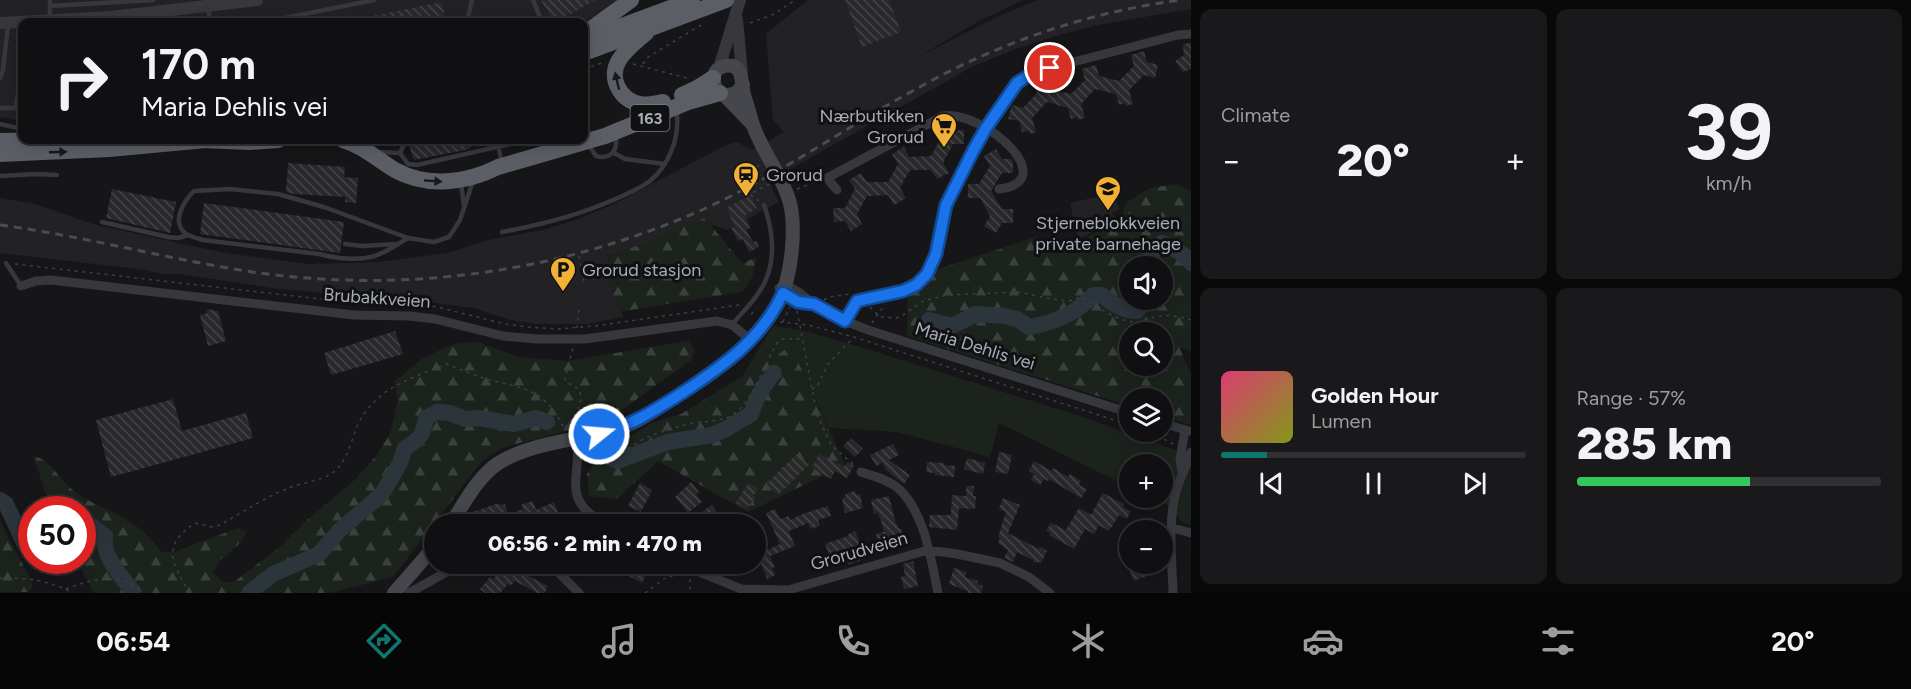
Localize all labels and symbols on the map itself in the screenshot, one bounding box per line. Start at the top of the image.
pin [1024,42,1075,93]
one-way arrow [612,72,622,90]
road number: 163 [630,105,670,131]
place label: Nærbutikken Grorud [819,105,924,148]
supermarket icon: Nærbutikken Grorud [929,111,959,149]
one-way arrow [49,148,68,157]
station icon: Grorud [731,160,761,198]
place label: Grorud [766,164,823,186]
school or university icon: Stjerneblokkveien private barnehage [1093,174,1123,212]
one-way arrow [424,176,443,185]
place label: Stjerneblokkveien private barnehage [1035,212,1181,255]
parking icon: Grorud stasjon [548,255,578,293]
place label: Grorud stasjon [582,259,701,281]
street label: Brubakkveien [323,283,431,313]
street label: Maria Dehlis vei [912,317,1038,375]
position arrow [567,402,631,466]
speed limit sign: 50 [18,496,96,574]
street label: Grorudveien [808,527,910,575]

